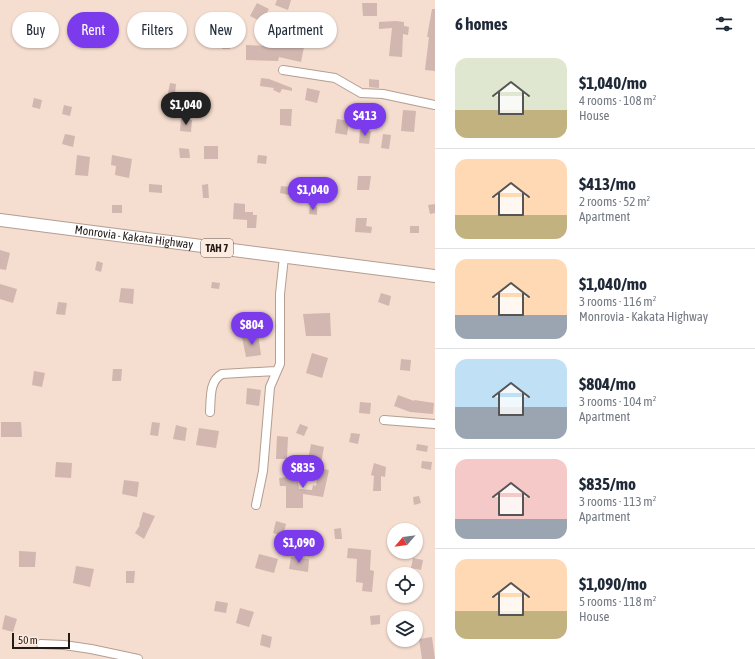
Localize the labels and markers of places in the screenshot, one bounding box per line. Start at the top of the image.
pin: $1,040 [153,92,219,126]
pin: $413 [341,103,389,137]
pin: $1,040 [280,177,346,211]
pin: $804 [228,312,276,346]
pin: $835 [279,455,327,489]
pin: $1,090 [266,530,332,564]

